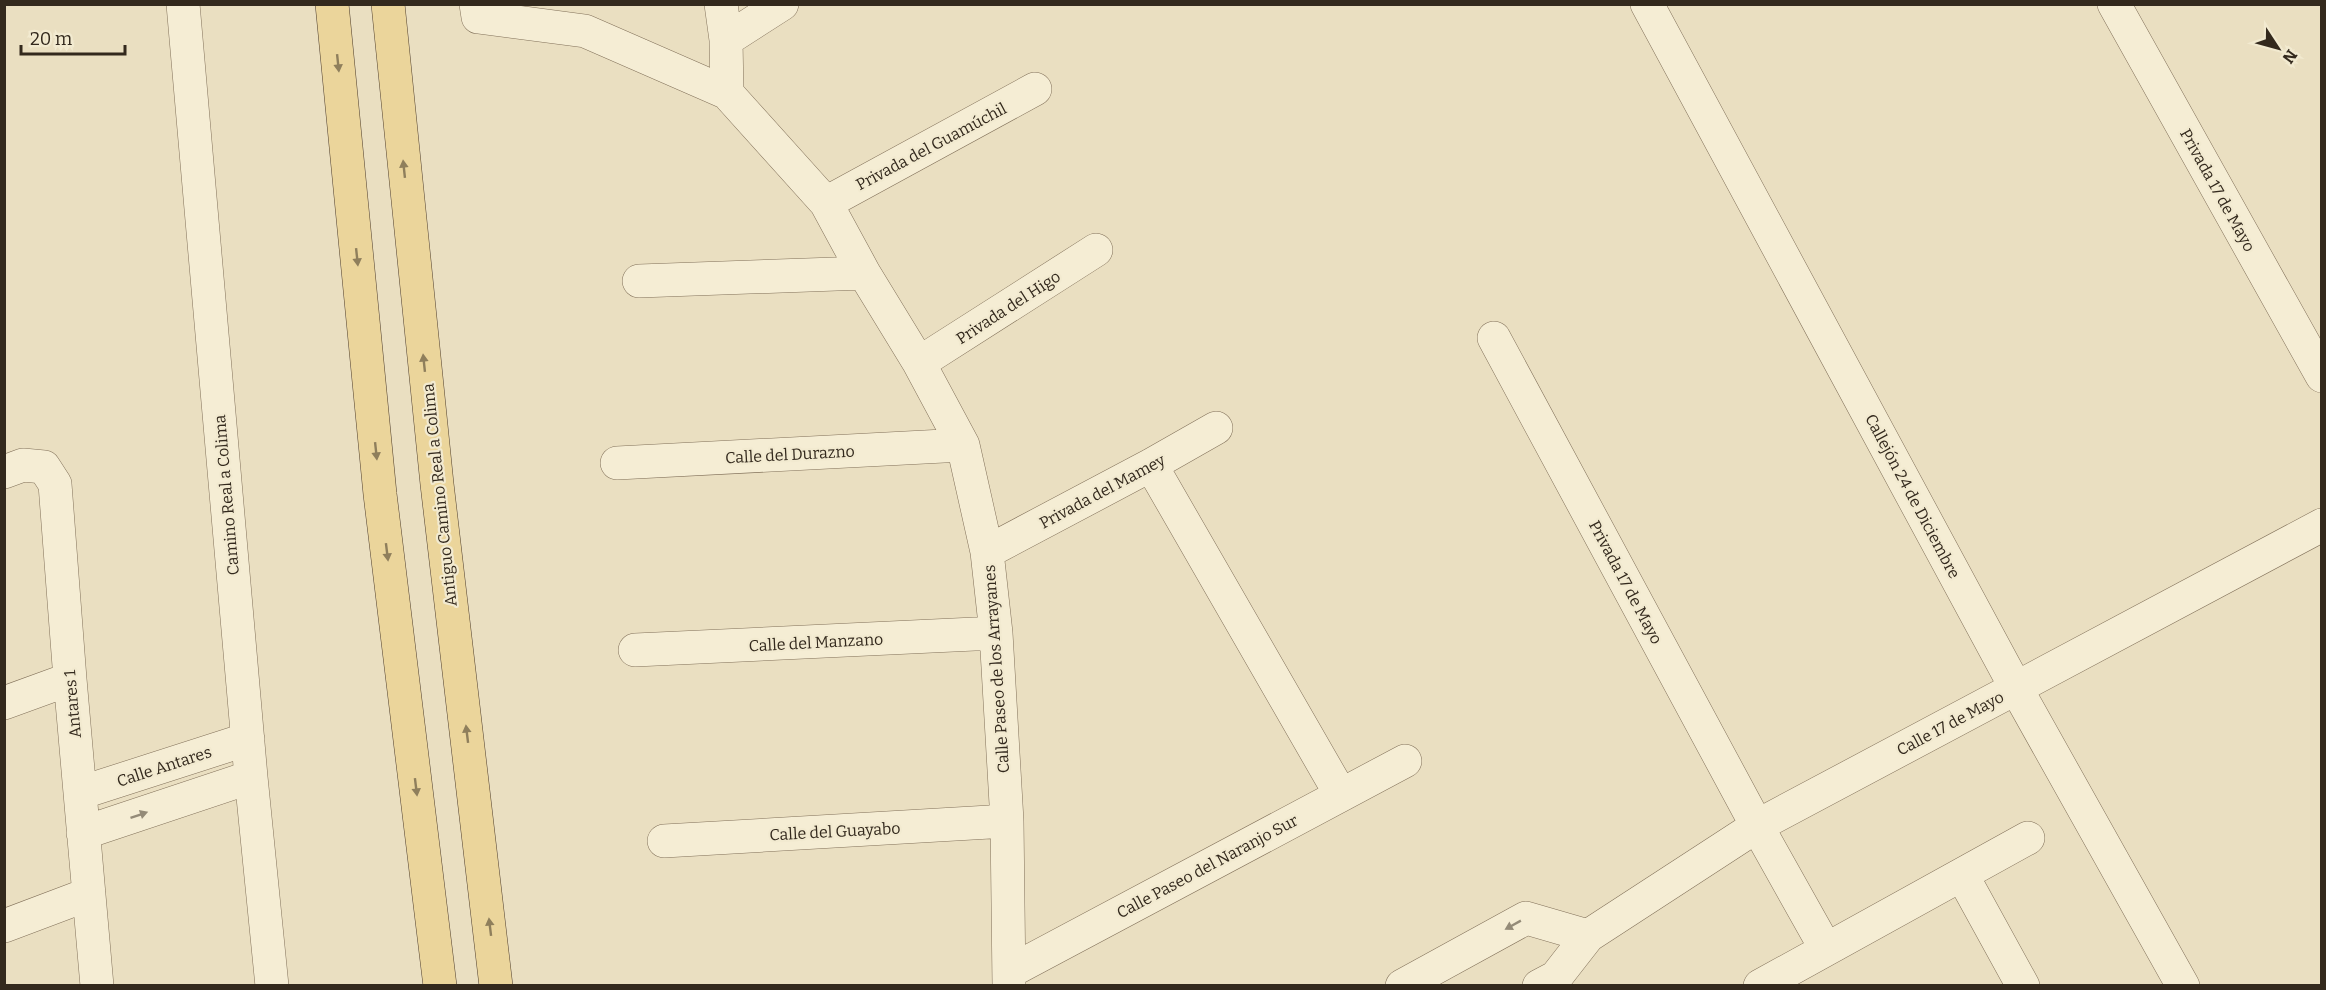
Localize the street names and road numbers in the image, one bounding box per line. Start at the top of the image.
street label: Privada del Guamúchil [853,99,1010,194]
street label: Privada 17 de Mayo [2176,126,2259,255]
street label: Privada del Higo [953,267,1064,348]
street label: Antiguo Camino Real a Colima [418,382,461,607]
street label: Callejón 24 de Diciembre [1861,411,1964,582]
street label: Camino Real a Colima [210,414,243,576]
street label: Calle del Durazno [725,442,855,467]
street label: Privada del Mamey [1036,450,1169,533]
street label: Privada 17 de Mayo [1585,517,1666,647]
street label: Calle Paseo de los Arrayanes [980,564,1013,774]
street label: Calle del Manzano [748,629,884,656]
street label: Antares 1 [60,669,85,739]
street label: Calle 17 de Mayo [1893,687,2007,760]
street label: Calle Antares [114,742,214,791]
street label: Calle Paseo del Naranjo Sur [1113,811,1301,922]
street label: Calle del Guayabo [769,819,901,844]

